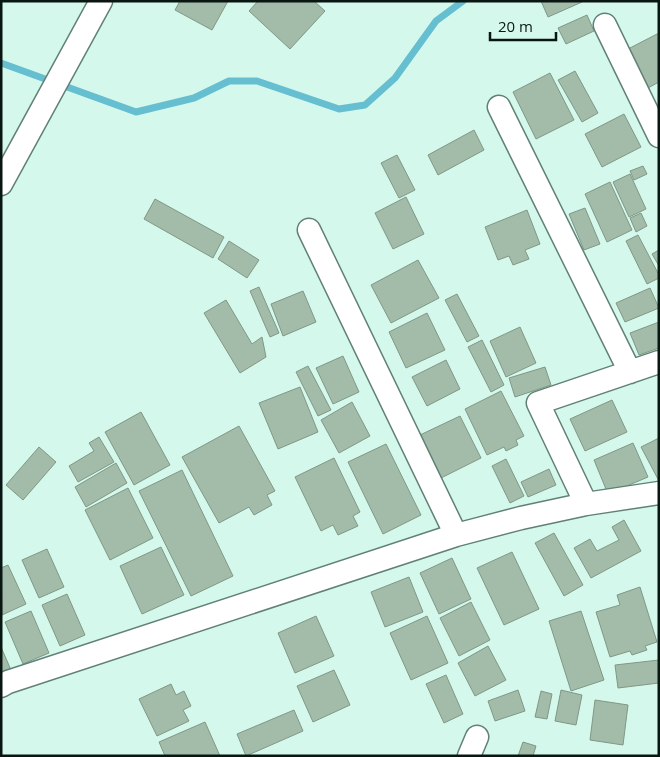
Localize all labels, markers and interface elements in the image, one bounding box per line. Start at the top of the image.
scale bar [490,10,556,42]
text: 20 m [498,16,533,36]

